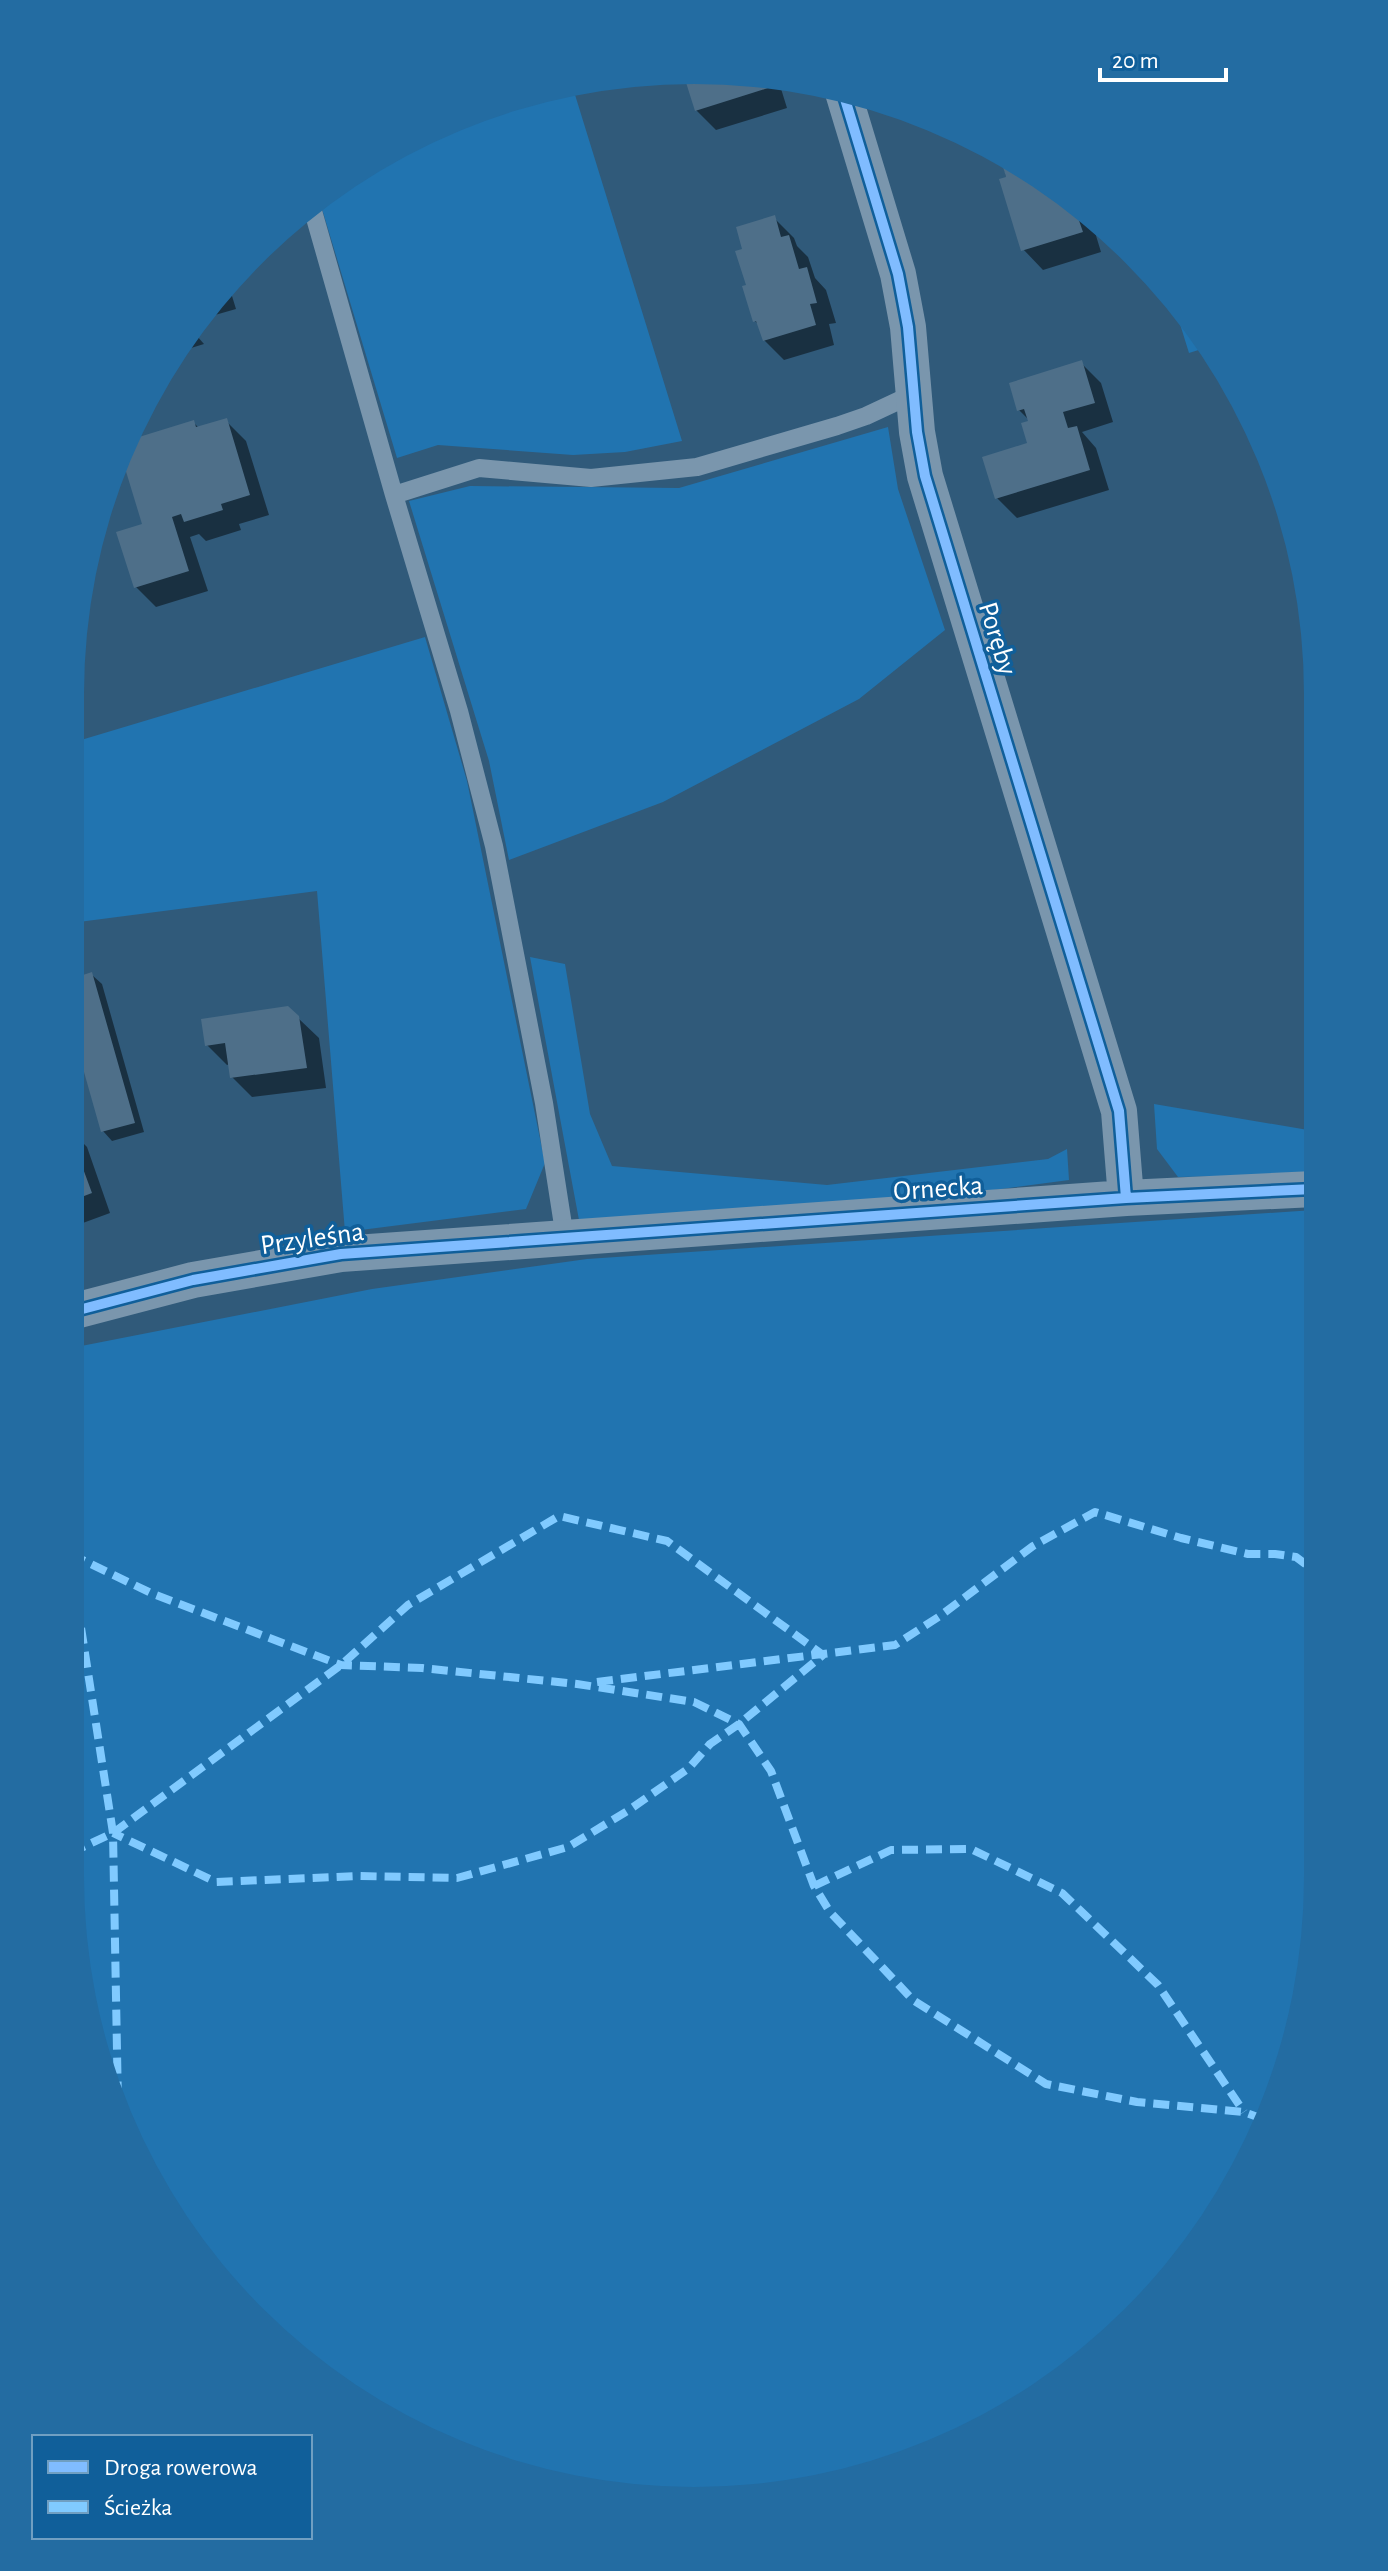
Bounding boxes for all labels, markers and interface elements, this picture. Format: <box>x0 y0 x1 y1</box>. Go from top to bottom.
scale bar <box>1100 32 1226 82</box>
text: 20 m <box>1112 49 1159 73</box>
street label: Poręby <box>973 599 1021 678</box>
street label: Ornecka <box>892 1172 984 1206</box>
street label: Przyleśna <box>259 1218 366 1260</box>
legend <box>32 2435 312 2539</box>
text: Droga rowerowa <box>104 2456 258 2480</box>
text: Ścieżka <box>104 2494 172 2520</box>

